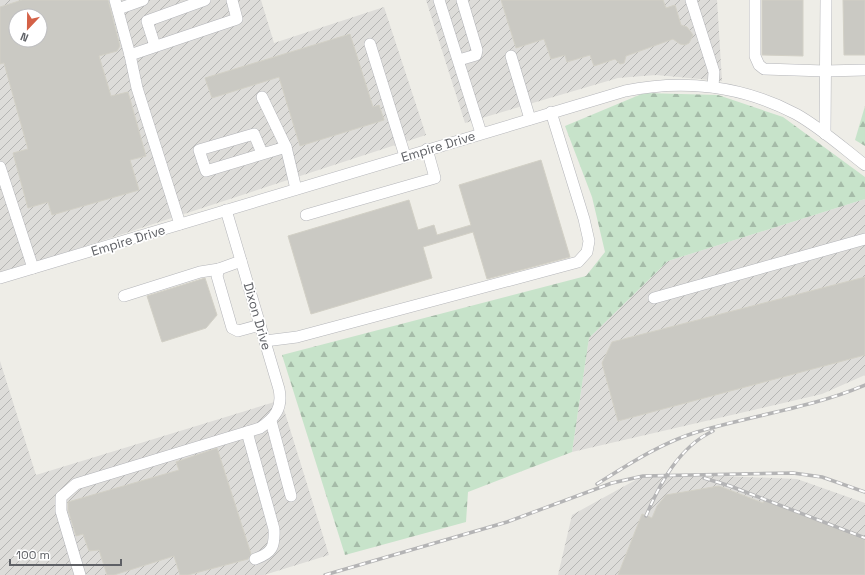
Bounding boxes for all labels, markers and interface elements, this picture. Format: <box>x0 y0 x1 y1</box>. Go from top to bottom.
north arrow <box>8 8 48 48</box>
text: N <box>18 29 30 45</box>
street label: Empire Drive <box>399 127 477 166</box>
street label: Empire Drive <box>89 221 167 260</box>
street label: Dixon Drive <box>240 280 275 352</box>
scale bar <box>10 541 121 567</box>
text: 100 m <box>16 547 50 563</box>

